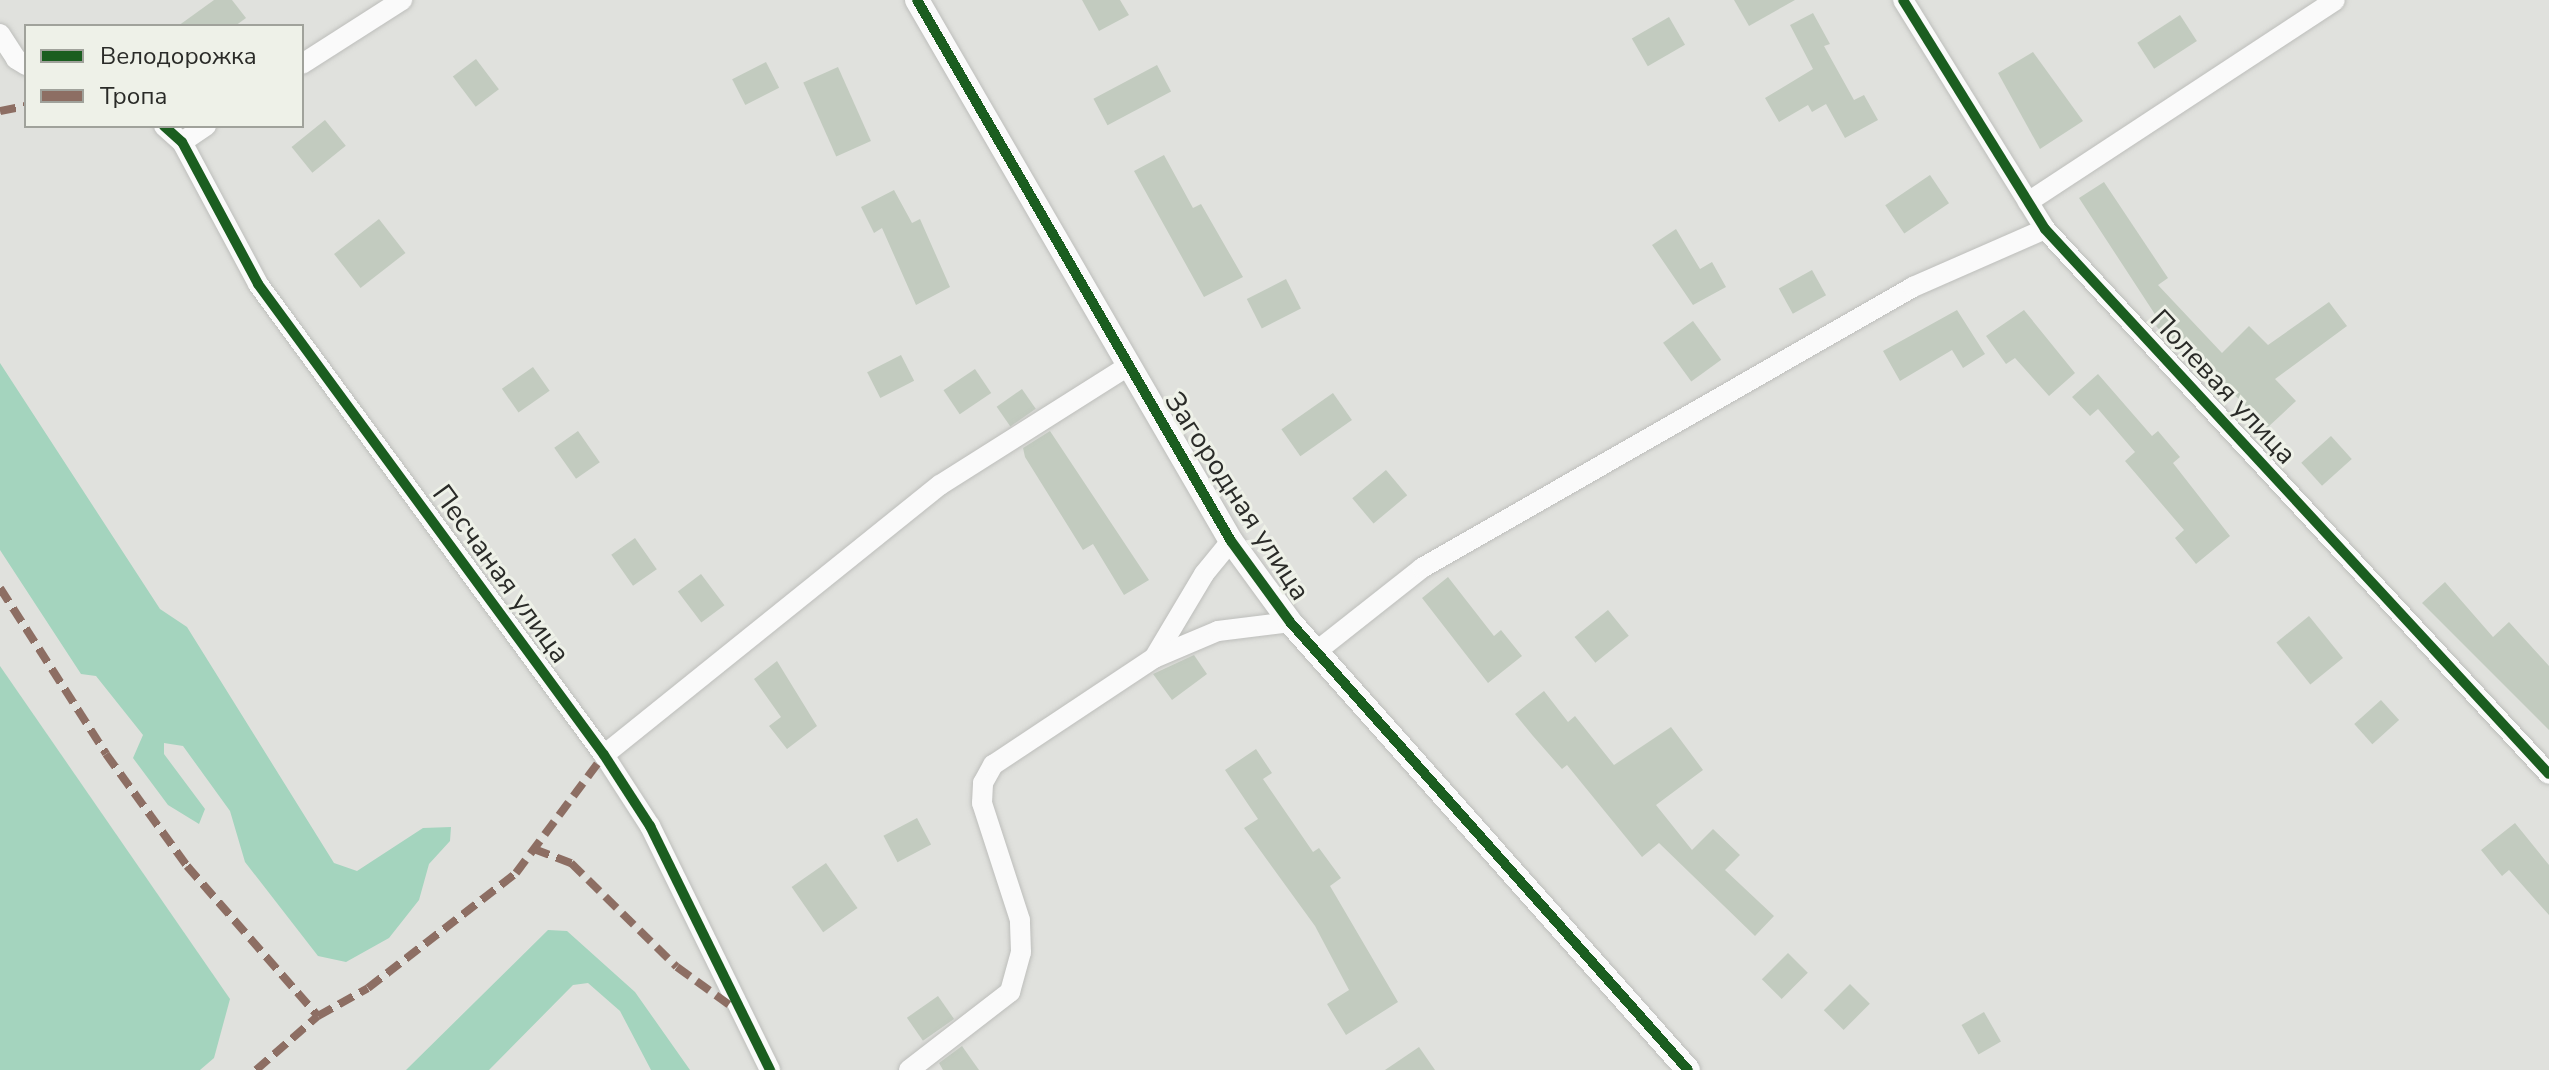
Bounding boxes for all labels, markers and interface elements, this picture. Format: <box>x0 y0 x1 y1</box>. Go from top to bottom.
legend <box>24 24 304 128</box>
text: Велодорожка <box>100 40 257 72</box>
text: Тропа <box>100 80 167 112</box>
street label: Полевая улица <box>2143 303 2303 471</box>
street label: Загородная улица <box>1157 385 1317 607</box>
street label: Песчаная улица <box>425 478 577 670</box>

